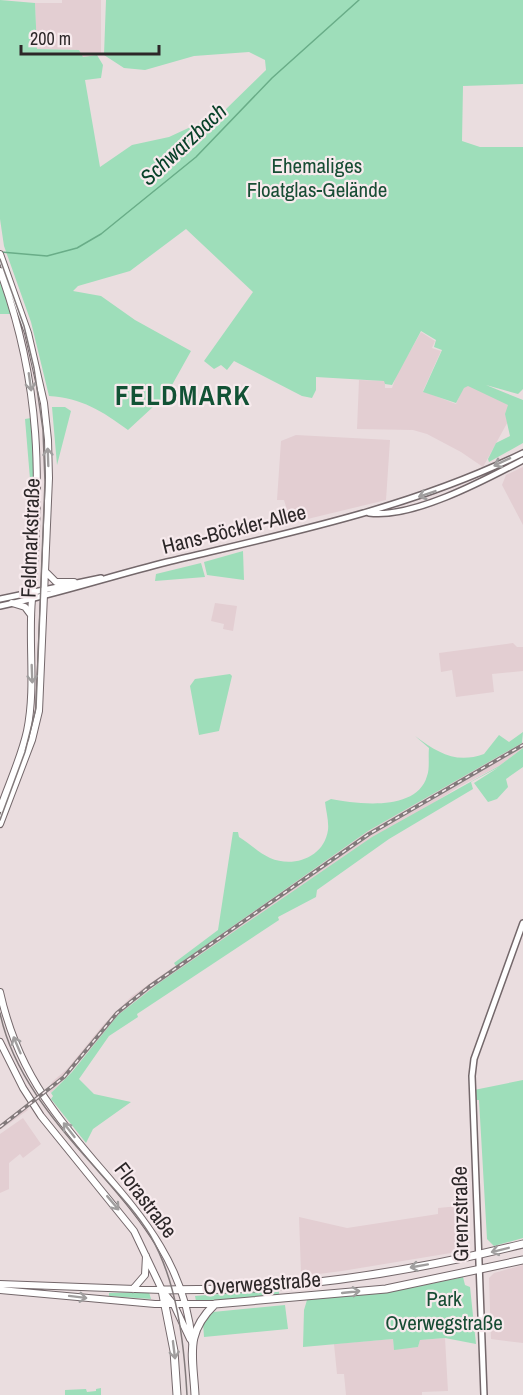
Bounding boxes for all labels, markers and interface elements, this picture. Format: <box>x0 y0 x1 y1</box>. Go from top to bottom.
scale bar <box>21 18 159 56</box>
text: 200 m <box>30 26 71 51</box>
water label: Schwarzbach <box>133 96 233 192</box>
park label: Ehemaliges Floatglas-Gelände <box>247 151 387 204</box>
one-way arrow <box>25 372 36 392</box>
district label: FELDMARK <box>115 377 251 413</box>
one-way arrow <box>43 447 54 467</box>
one-way arrow <box>494 457 512 469</box>
street label: Feldmarkstraße <box>13 478 47 598</box>
one-way arrow <box>418 489 437 500</box>
street label: Hans-Böckler-Allee <box>159 497 309 561</box>
one-way arrow <box>26 663 38 683</box>
one-way arrow <box>11 1037 22 1055</box>
one-way arrow <box>63 1122 76 1138</box>
street label: Florastraße <box>108 1156 184 1244</box>
street label: Grenzstraße <box>445 1166 475 1262</box>
one-way arrow <box>106 1195 120 1210</box>
one-way arrow <box>491 1244 510 1256</box>
one-way arrow <box>410 1261 430 1272</box>
street label: Overwegstraße <box>202 1264 322 1302</box>
park label: Park Overwegstraße <box>385 1284 503 1337</box>
one-way arrow <box>341 1286 360 1297</box>
one-way arrow <box>68 1292 88 1303</box>
one-way arrow <box>168 1339 179 1359</box>

